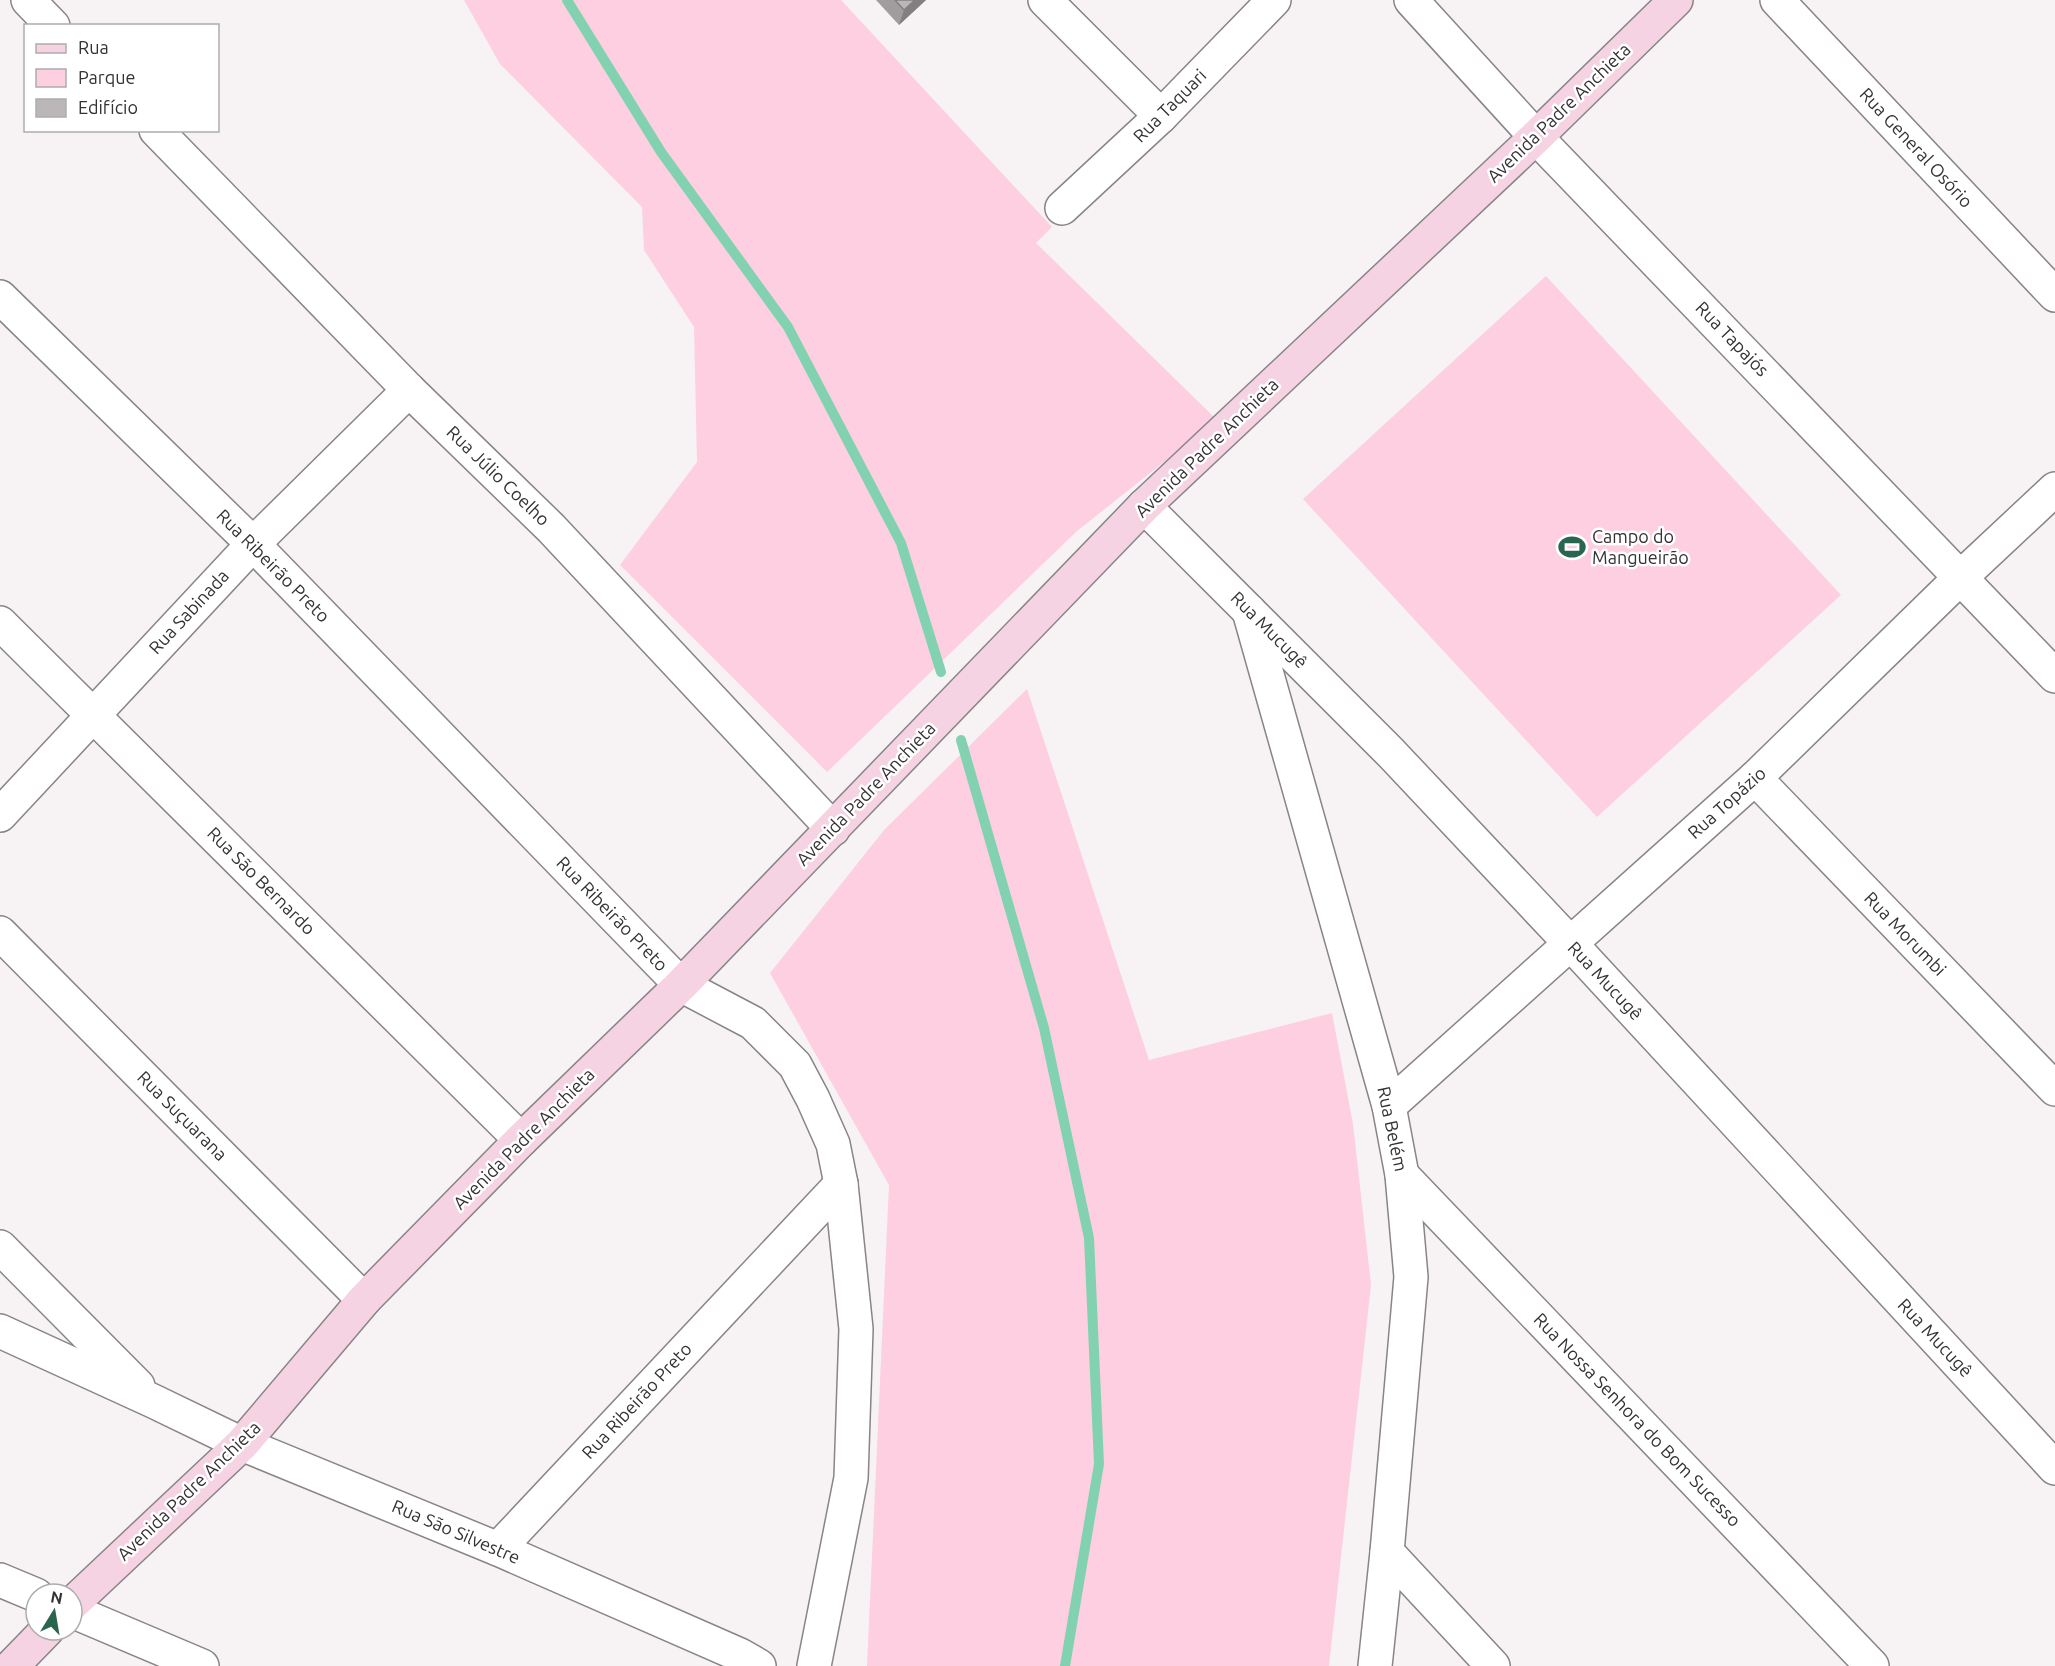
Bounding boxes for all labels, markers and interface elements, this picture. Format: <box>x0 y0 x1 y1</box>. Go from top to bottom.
legend <box>24 24 219 132</box>
text: Rua <box>78 37 109 57</box>
street label: Avenida Padre Anchieta <box>1483 39 1634 186</box>
street label: Rua Taquari <box>1129 65 1210 146</box>
text: Parque <box>78 67 135 87</box>
street label: Rua General Osório <box>1856 83 1977 211</box>
text: Edifício <box>78 97 138 117</box>
street label: Rua Tapajós <box>1692 297 1773 380</box>
street label: Avenida Padre Anchieta <box>1131 374 1282 521</box>
street label: Rua Júlio Coelho <box>443 421 554 529</box>
street label: Rua Ribeirão Preto <box>213 505 334 626</box>
place label: Campo do Mangueirão <box>1592 526 1689 567</box>
sports icon: Campo do Mangueirão <box>1557 532 1587 562</box>
street label: Rua Sabinada <box>144 565 232 658</box>
street label: Rua Mucugê <box>1227 587 1312 672</box>
street label: Avenida Padre Anchieta <box>792 718 939 869</box>
street label: Rua Topázio <box>1683 762 1769 842</box>
street label: Rua São Bernardo <box>204 822 320 938</box>
street label: Rua Ribeirão Preto <box>553 852 672 975</box>
street label: Rua Morumbi <box>1861 887 1951 979</box>
street label: Rua Mucugê <box>1564 937 1647 1024</box>
street label: Avenida Padre Anchieta <box>449 1064 598 1213</box>
street label: Rua Suçuarana <box>134 1066 232 1164</box>
street label: Rua Belém <box>1374 1084 1412 1173</box>
street label: Rua Mucugê <box>1894 1294 1977 1381</box>
street label: Rua Nossa Senhora do Bom Sucesso <box>1530 1308 1745 1530</box>
street label: Rua Ribeirão Preto <box>577 1338 695 1462</box>
street label: Avenida Padre Anchieta <box>113 1417 264 1564</box>
street label: Rua São Silvestre <box>389 1495 523 1567</box>
north arrow <box>24 1582 84 1642</box>
text: N <box>49 1587 64 1607</box>

